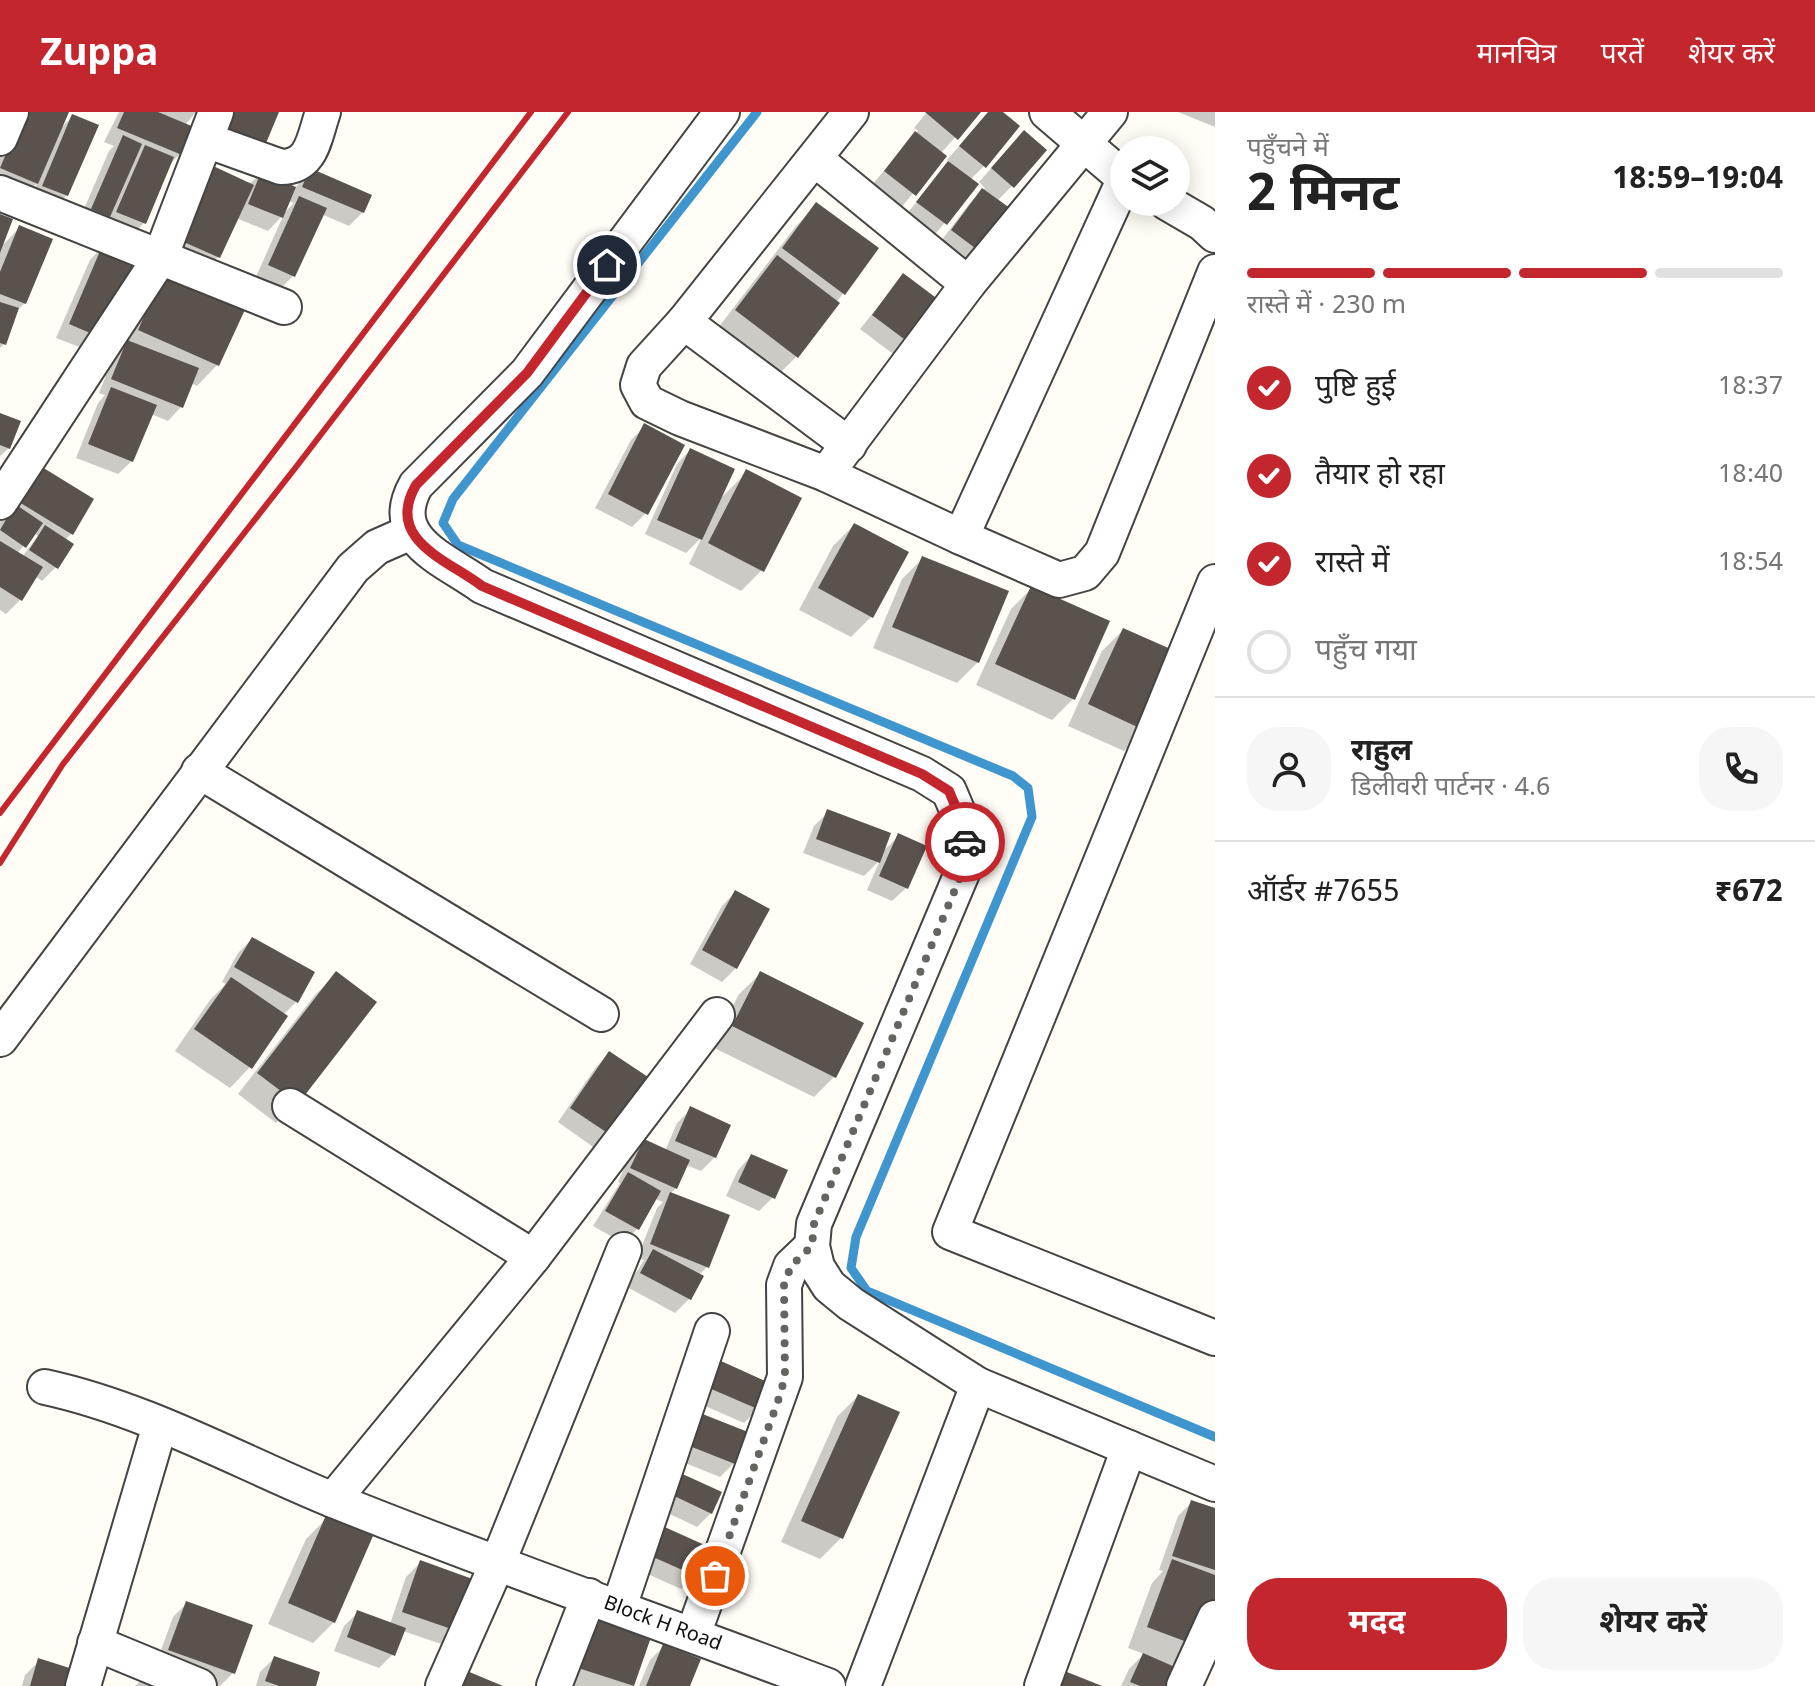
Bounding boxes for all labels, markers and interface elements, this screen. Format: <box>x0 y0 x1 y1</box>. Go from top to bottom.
text: Zuppa <box>40 31 158 81</box>
text: मानचित्र <box>1477 38 1557 74</box>
text: परतें <box>1601 38 1644 74</box>
text: शेयर करें <box>1688 38 1775 74</box>
text: पहुँचने में <box>1247 133 1329 167</box>
map controls <box>1110 136 1190 216</box>
button: layers <box>1110 136 1190 216</box>
text: 18:59–19:04 <box>1612 161 1783 200</box>
text: 2 मिनट <box>1247 163 1399 231</box>
pin <box>573 231 641 299</box>
icon: home <box>585 243 629 287</box>
text: रास्ते में · 230 m <box>1247 290 1406 324</box>
icon: check <box>1247 366 1291 410</box>
text: पुष्टि हुई <box>1315 369 1396 408</box>
text: 18:37 <box>1718 371 1783 405</box>
icon: check <box>1247 454 1291 498</box>
text: तैयार हो रहा <box>1315 457 1445 496</box>
text: 18:40 <box>1718 459 1783 493</box>
icon: check <box>1247 542 1291 586</box>
text: रास्ते में <box>1315 545 1390 584</box>
text: 18:54 <box>1718 547 1783 581</box>
text: पहुँच गया <box>1315 633 1417 672</box>
button: person <box>1247 727 1331 811</box>
button: phone <box>1699 727 1783 811</box>
text: राहुल <box>1351 733 1412 772</box>
text: डिलीवरी पार्टनर · 4.6 <box>1351 772 1550 806</box>
courier <box>925 802 1005 882</box>
icon: car <box>943 820 987 864</box>
text: ऑर्डर #7655 <box>1247 874 1400 913</box>
text: ₹672 <box>1715 874 1783 913</box>
pin <box>681 1542 749 1610</box>
icon: bag <box>693 1554 737 1598</box>
button: मदद <box>1247 1578 1507 1670</box>
button: शेयर करें <box>1523 1578 1783 1670</box>
street label: Block H Road <box>600 1591 725 1658</box>

